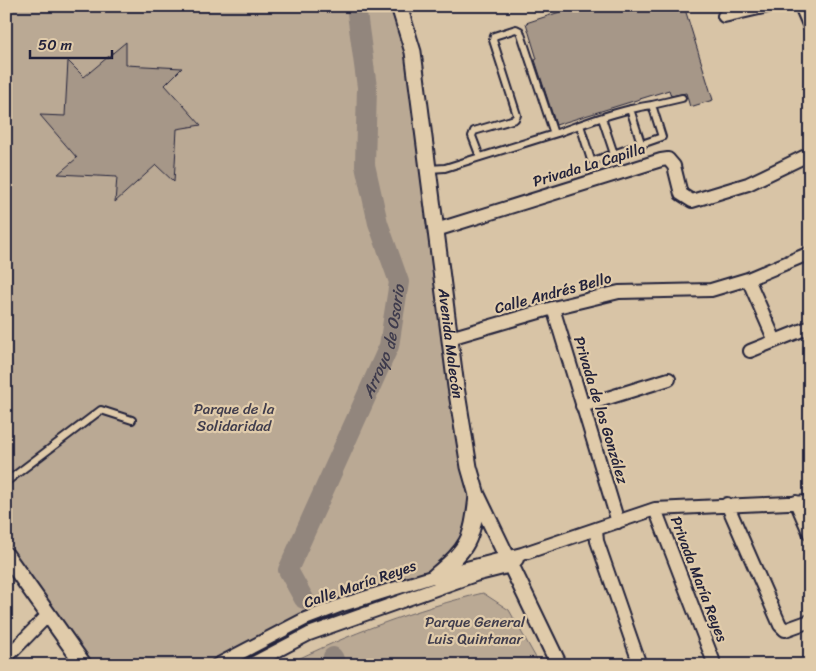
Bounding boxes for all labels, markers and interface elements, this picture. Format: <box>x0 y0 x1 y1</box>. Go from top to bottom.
scale bar <box>30 28 112 60</box>
text: 50 m <box>38 32 73 58</box>
street label: Privada La Capilla <box>529 135 649 194</box>
street label: Calle Andrés Bello <box>492 265 615 321</box>
water label: Arroyo de Osorio <box>353 282 413 404</box>
street label: Avenida Malecón <box>430 286 471 401</box>
street label: Privada de los González <box>566 333 636 488</box>
park label: Parque de la Solidaridad <box>194 396 275 439</box>
street label: Privada María Reyes <box>663 512 735 646</box>
street label: Calle María Reyes <box>300 553 420 615</box>
park label: Parque General Luis Quintanar <box>425 609 526 652</box>

